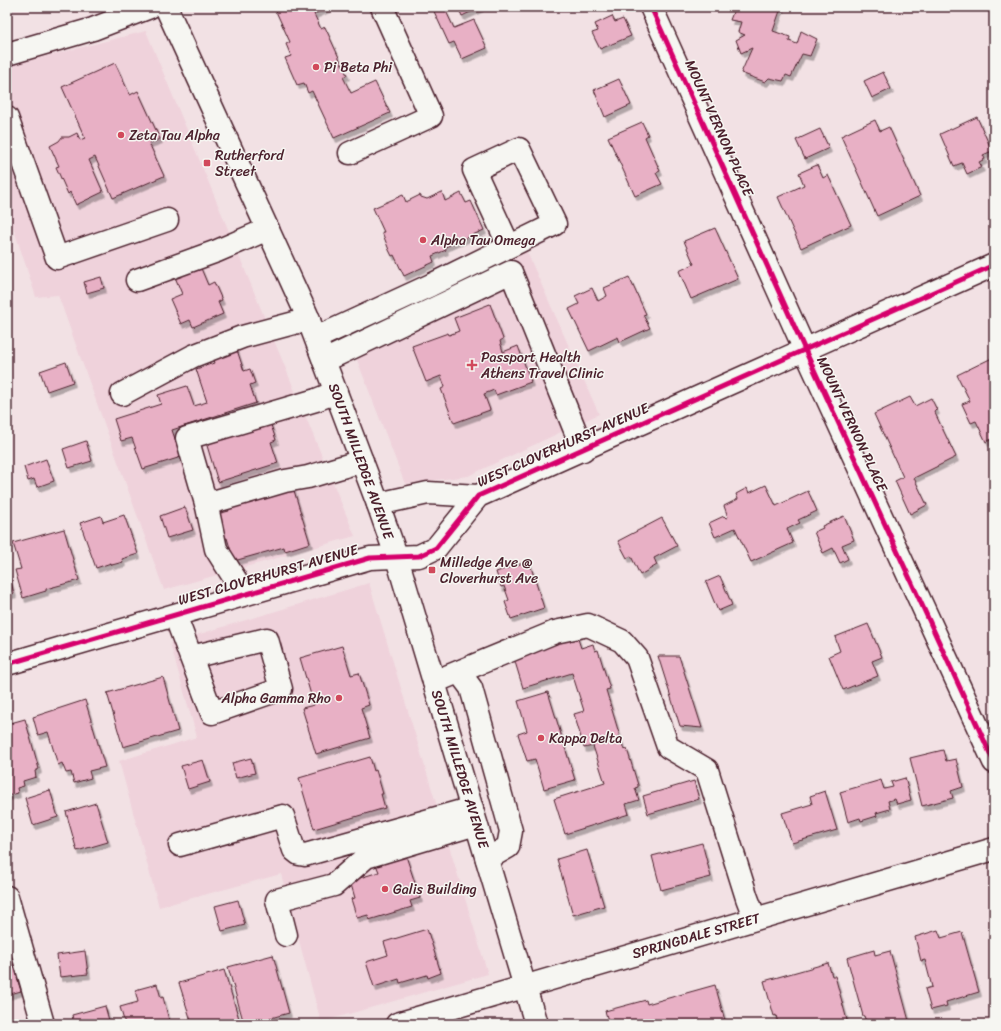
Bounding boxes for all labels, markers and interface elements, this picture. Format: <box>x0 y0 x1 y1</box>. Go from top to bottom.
place label: Pi Beta Phi <box>324 55 393 80</box>
street label: MOUNT VERNON PLACE <box>678 56 761 201</box>
marker: Pi Beta Phi <box>311 62 321 72</box>
place label: Zeta Tau Alpha <box>129 123 221 148</box>
marker: Zeta Tau Alpha <box>116 130 126 140</box>
place label: Rutherford Street <box>215 143 285 184</box>
marker: Rutherford Street <box>202 158 212 168</box>
place label: Alpha Tau Omega <box>430 228 536 253</box>
marker: Alpha Tau Omega <box>418 235 428 245</box>
place label: Passport Health Athens Travel Clinic <box>480 345 604 386</box>
street label: MOUNT VERNON PLACE <box>810 352 895 497</box>
marker: Passport Health Athens Travel Clinic <box>466 359 478 371</box>
street label: SOUTH MILLEDGE AVENUE <box>321 379 401 544</box>
street label: WEST CLOVERHURST AVENUE <box>473 395 654 494</box>
street label: WEST CLOVERHURST AVENUE <box>175 537 362 613</box>
place label: Milledge Ave @ Cloverhurst Ave <box>440 550 538 591</box>
marker: Milledge Ave @ Cloverhurst Ave <box>427 565 437 575</box>
place label: Alpha Gamma Rho <box>221 686 331 711</box>
street label: SOUTH MILLEDGE AVENUE <box>424 687 496 853</box>
marker: Alpha Gamma Rho <box>334 693 344 703</box>
place label: Kappa Delta <box>549 726 622 751</box>
marker: Kappa Delta <box>536 733 546 743</box>
place label: Galis Building <box>393 877 477 902</box>
marker: Galis Building <box>380 884 390 894</box>
street label: SPRINGDALE STREET <box>629 905 764 966</box>

